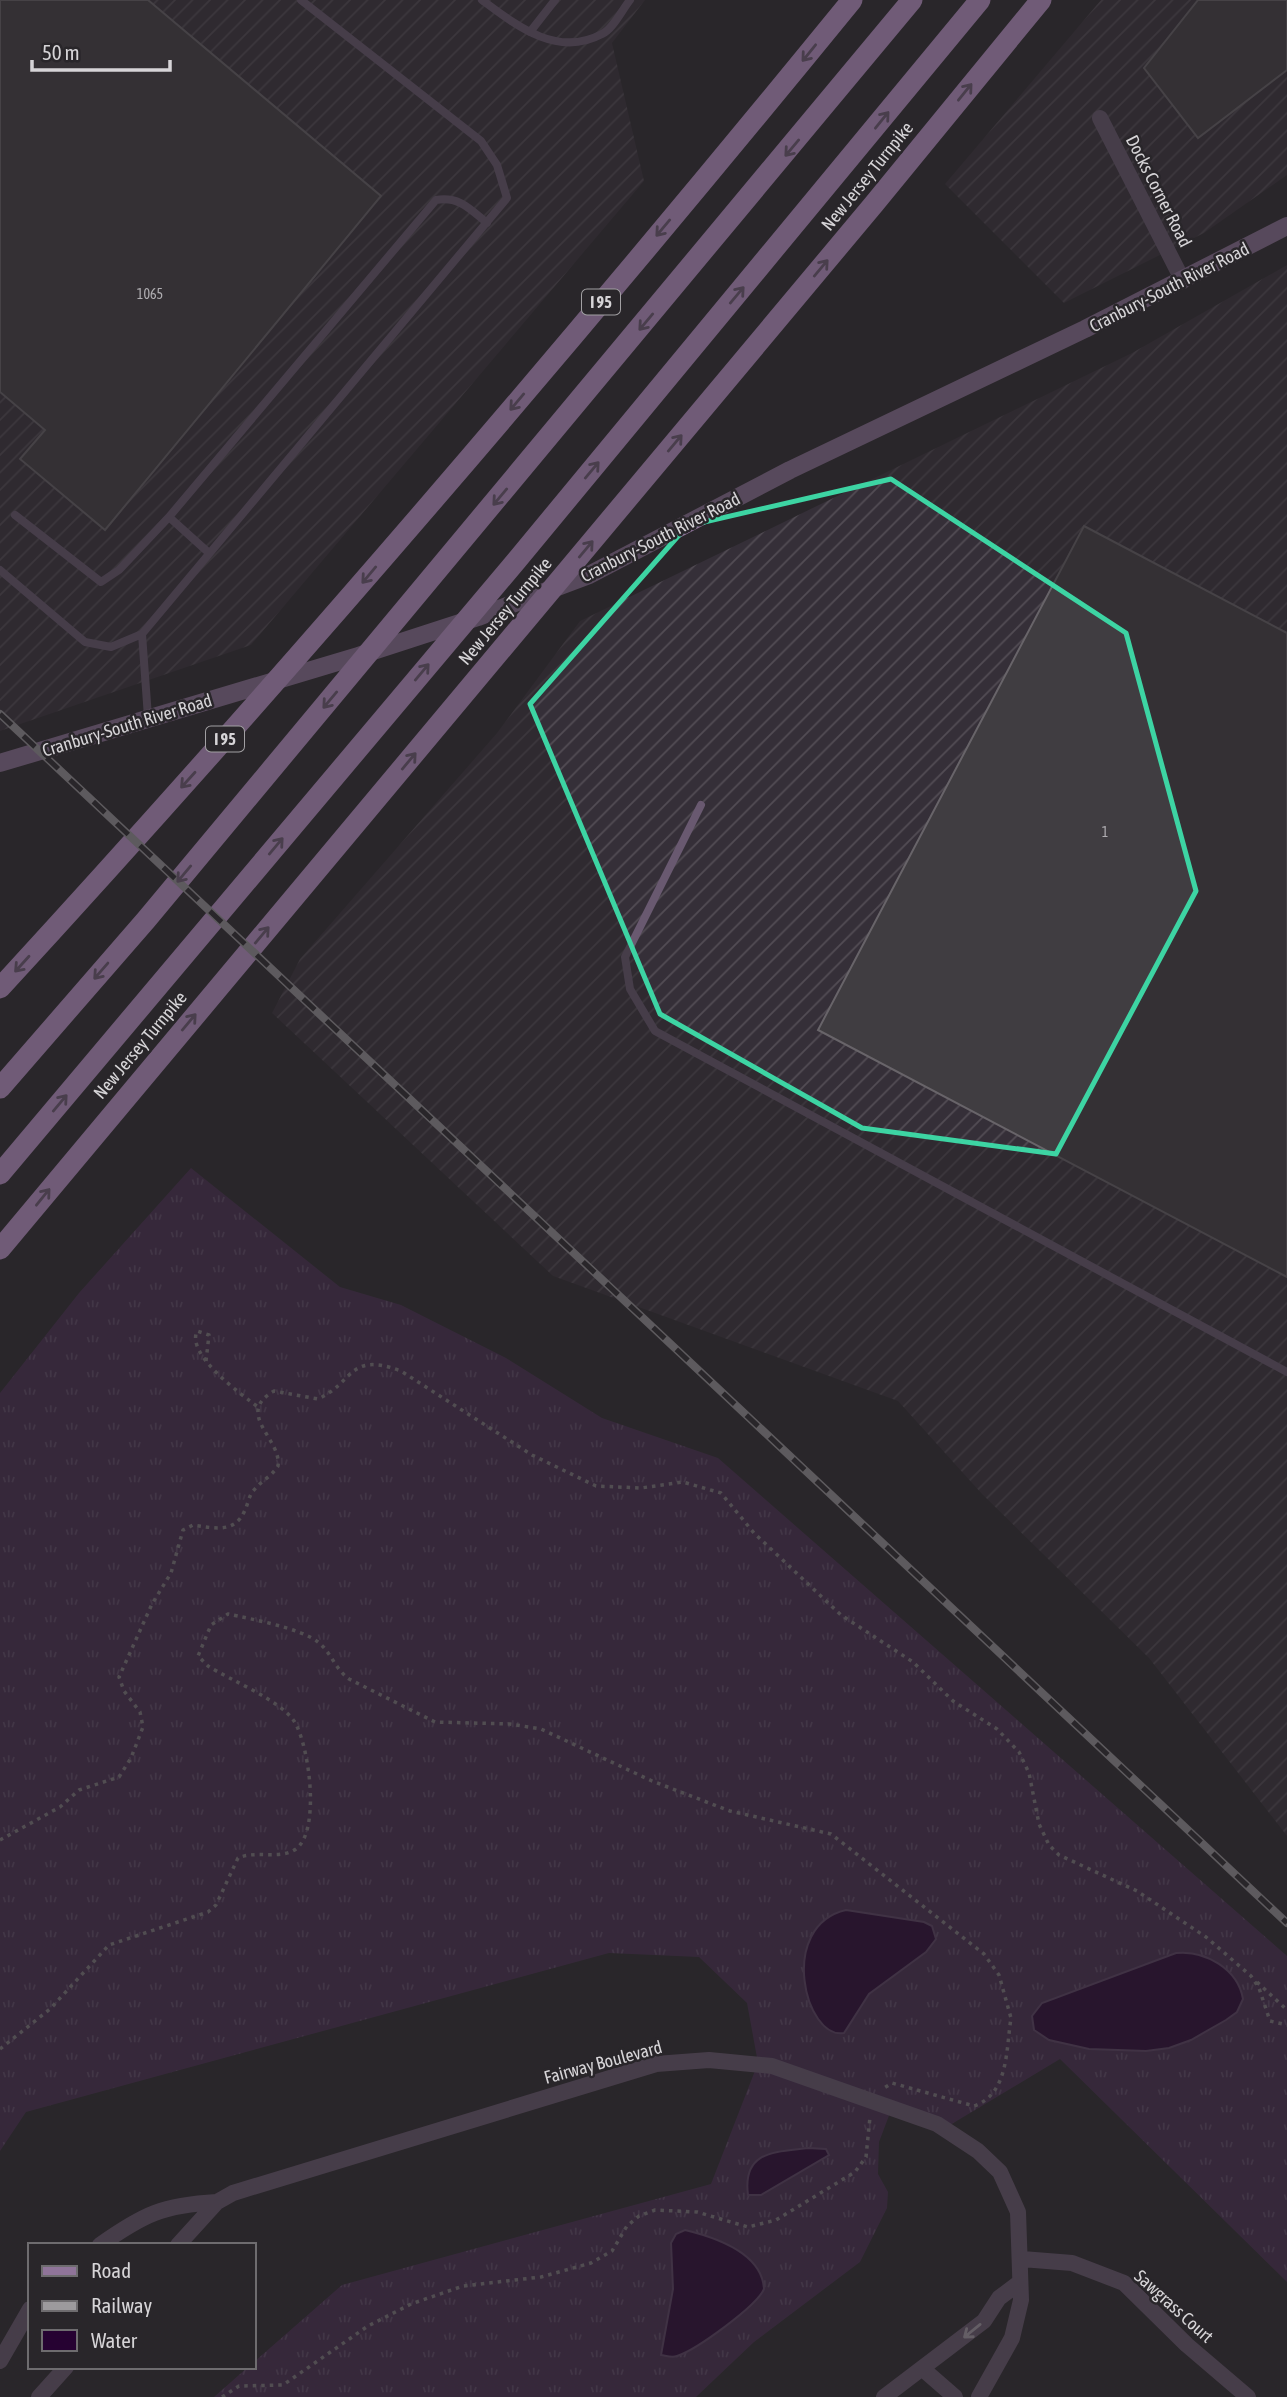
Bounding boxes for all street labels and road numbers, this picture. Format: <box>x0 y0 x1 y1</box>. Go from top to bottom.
street label: New Jersey Turnpike <box>817 118 917 234</box>
street label: Docks Corner Road <box>1122 131 1196 251</box>
street label: Cranbury-South River Road <box>1086 238 1252 336</box>
road number: I 95 <box>582 290 620 314</box>
street label: Cranbury-South River Road <box>577 488 743 586</box>
street label: New Jersey Turnpike <box>454 553 556 669</box>
street label: Cranbury-South River Road <box>40 689 214 761</box>
road number: I 95 <box>206 726 244 752</box>
street label: New Jersey Turnpike <box>89 987 191 1103</box>
street label: Fairway Boulevard <box>542 2036 664 2088</box>
street label: Sawgrass Court <box>1130 2265 1218 2347</box>

